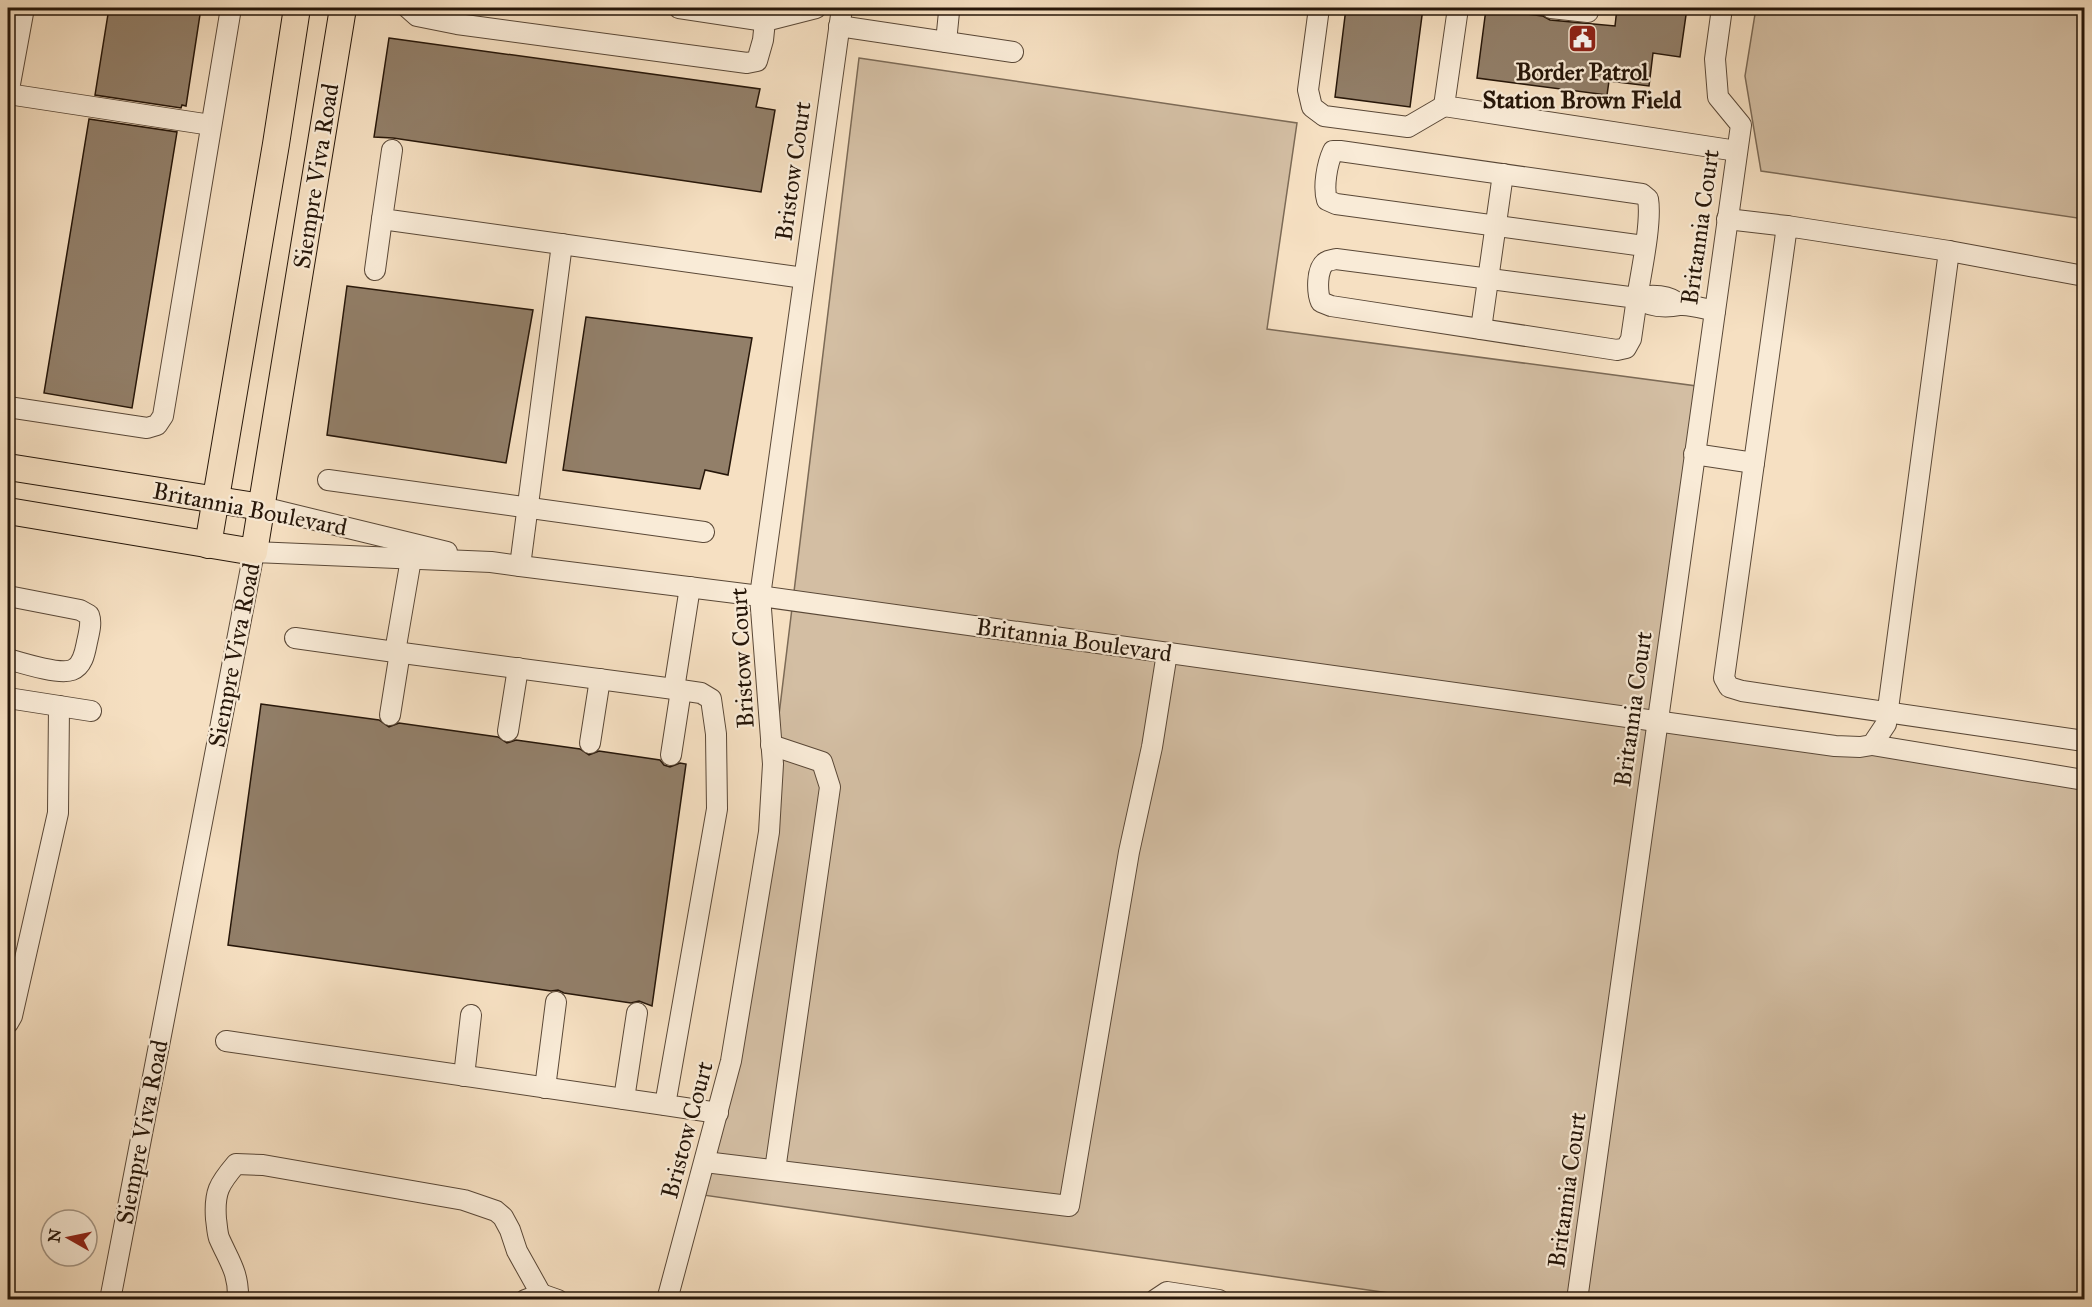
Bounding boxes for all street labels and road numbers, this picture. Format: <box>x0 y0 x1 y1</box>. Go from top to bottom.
street label: Siempre Viva Road <box>287 81 345 271</box>
street label: Bristow Court <box>768 99 818 243</box>
street label: Britannia Court <box>1674 147 1726 307</box>
street label: Britannia Boulevard <box>150 475 350 543</box>
street label: Siempre Viva Road <box>201 560 267 750</box>
street label: Bristow Court <box>723 587 761 729</box>
street label: Britannia Boulevard <box>974 611 1174 669</box>
street label: Britannia Court <box>1607 629 1659 789</box>
street label: Siempre Viva Road <box>109 1037 175 1227</box>
street label: Bristow Court <box>654 1058 720 1202</box>
street label: Britannia Court <box>1541 1110 1593 1270</box>

